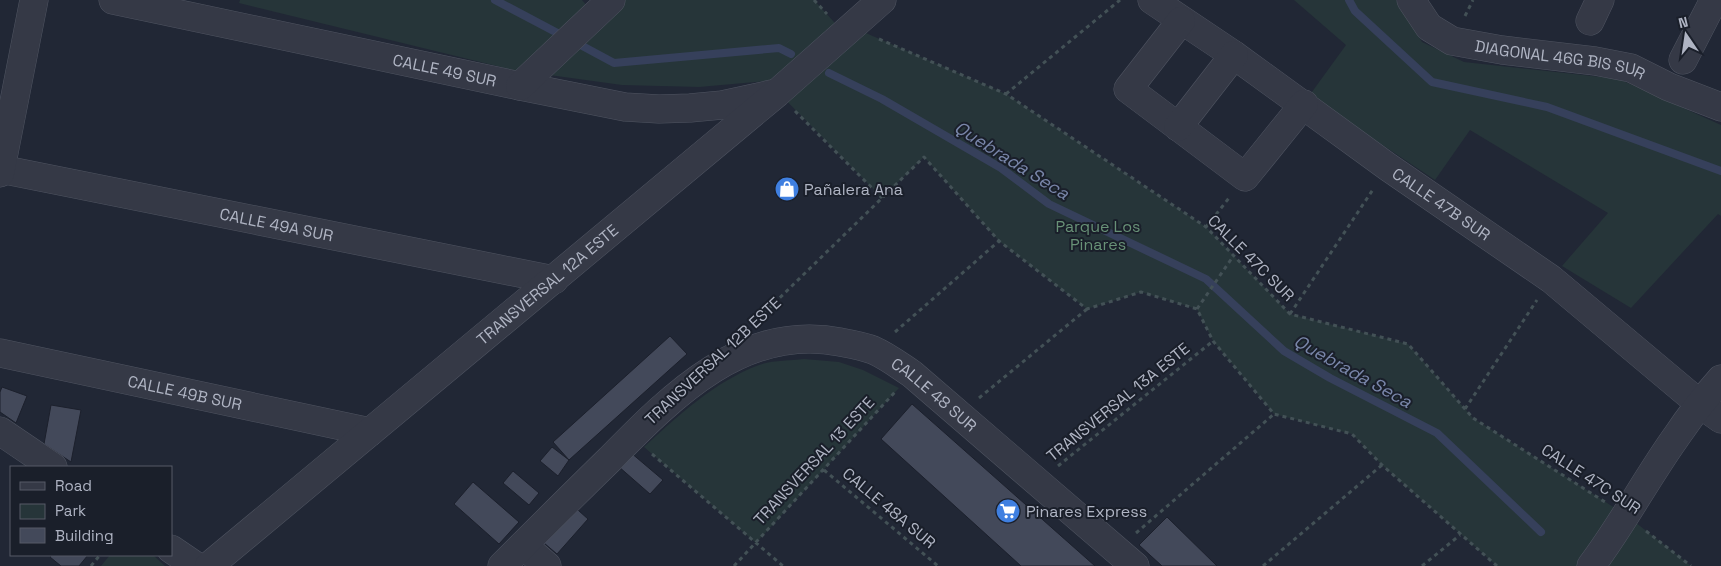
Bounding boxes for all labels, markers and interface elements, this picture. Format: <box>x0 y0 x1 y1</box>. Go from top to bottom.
north arrow <box>1661 10 1711 60</box>
text: N <box>1676 13 1690 32</box>
street label: DIAGONAL 46G BIS SUR <box>1473 35 1649 84</box>
street label: CALLE 49 SUR <box>391 49 498 91</box>
water label: Quebrada Seca <box>950 115 1074 205</box>
street label: CALLE 47B SUR <box>1388 163 1495 245</box>
shop icon: Pañalera Ana <box>774 176 800 202</box>
place label: Pañalera Ana <box>804 179 903 200</box>
street label: CALLE 49A SUR <box>218 203 335 246</box>
street label: CALLE 47C SUR <box>1203 210 1299 306</box>
park label: Parque Los Pinares <box>1055 216 1141 255</box>
street label: TRANSVERSAL 12A ESTE <box>472 219 622 350</box>
street label: TRANSVERSAL 12B ESTE <box>640 292 786 430</box>
water label: Quebrada Seca <box>1290 329 1417 413</box>
street label: TRANSVERSAL 13A ESTE <box>1042 338 1194 466</box>
street label: CALLE 48 SUR <box>887 352 982 436</box>
street label: CALLE 49B SUR <box>126 370 244 415</box>
street label: TRANSVERSAL 13 ESTE <box>749 392 879 530</box>
street label: CALLE 47C SUR <box>1537 439 1645 519</box>
street label: CALLE 48A SUR <box>838 463 940 553</box>
legend <box>10 466 172 556</box>
text: Road <box>55 476 92 495</box>
supermarket icon: Pinares Express <box>995 498 1021 524</box>
text: Park <box>55 501 86 520</box>
place label: Pinares Express <box>1026 501 1147 522</box>
text: Building <box>55 526 114 545</box>

